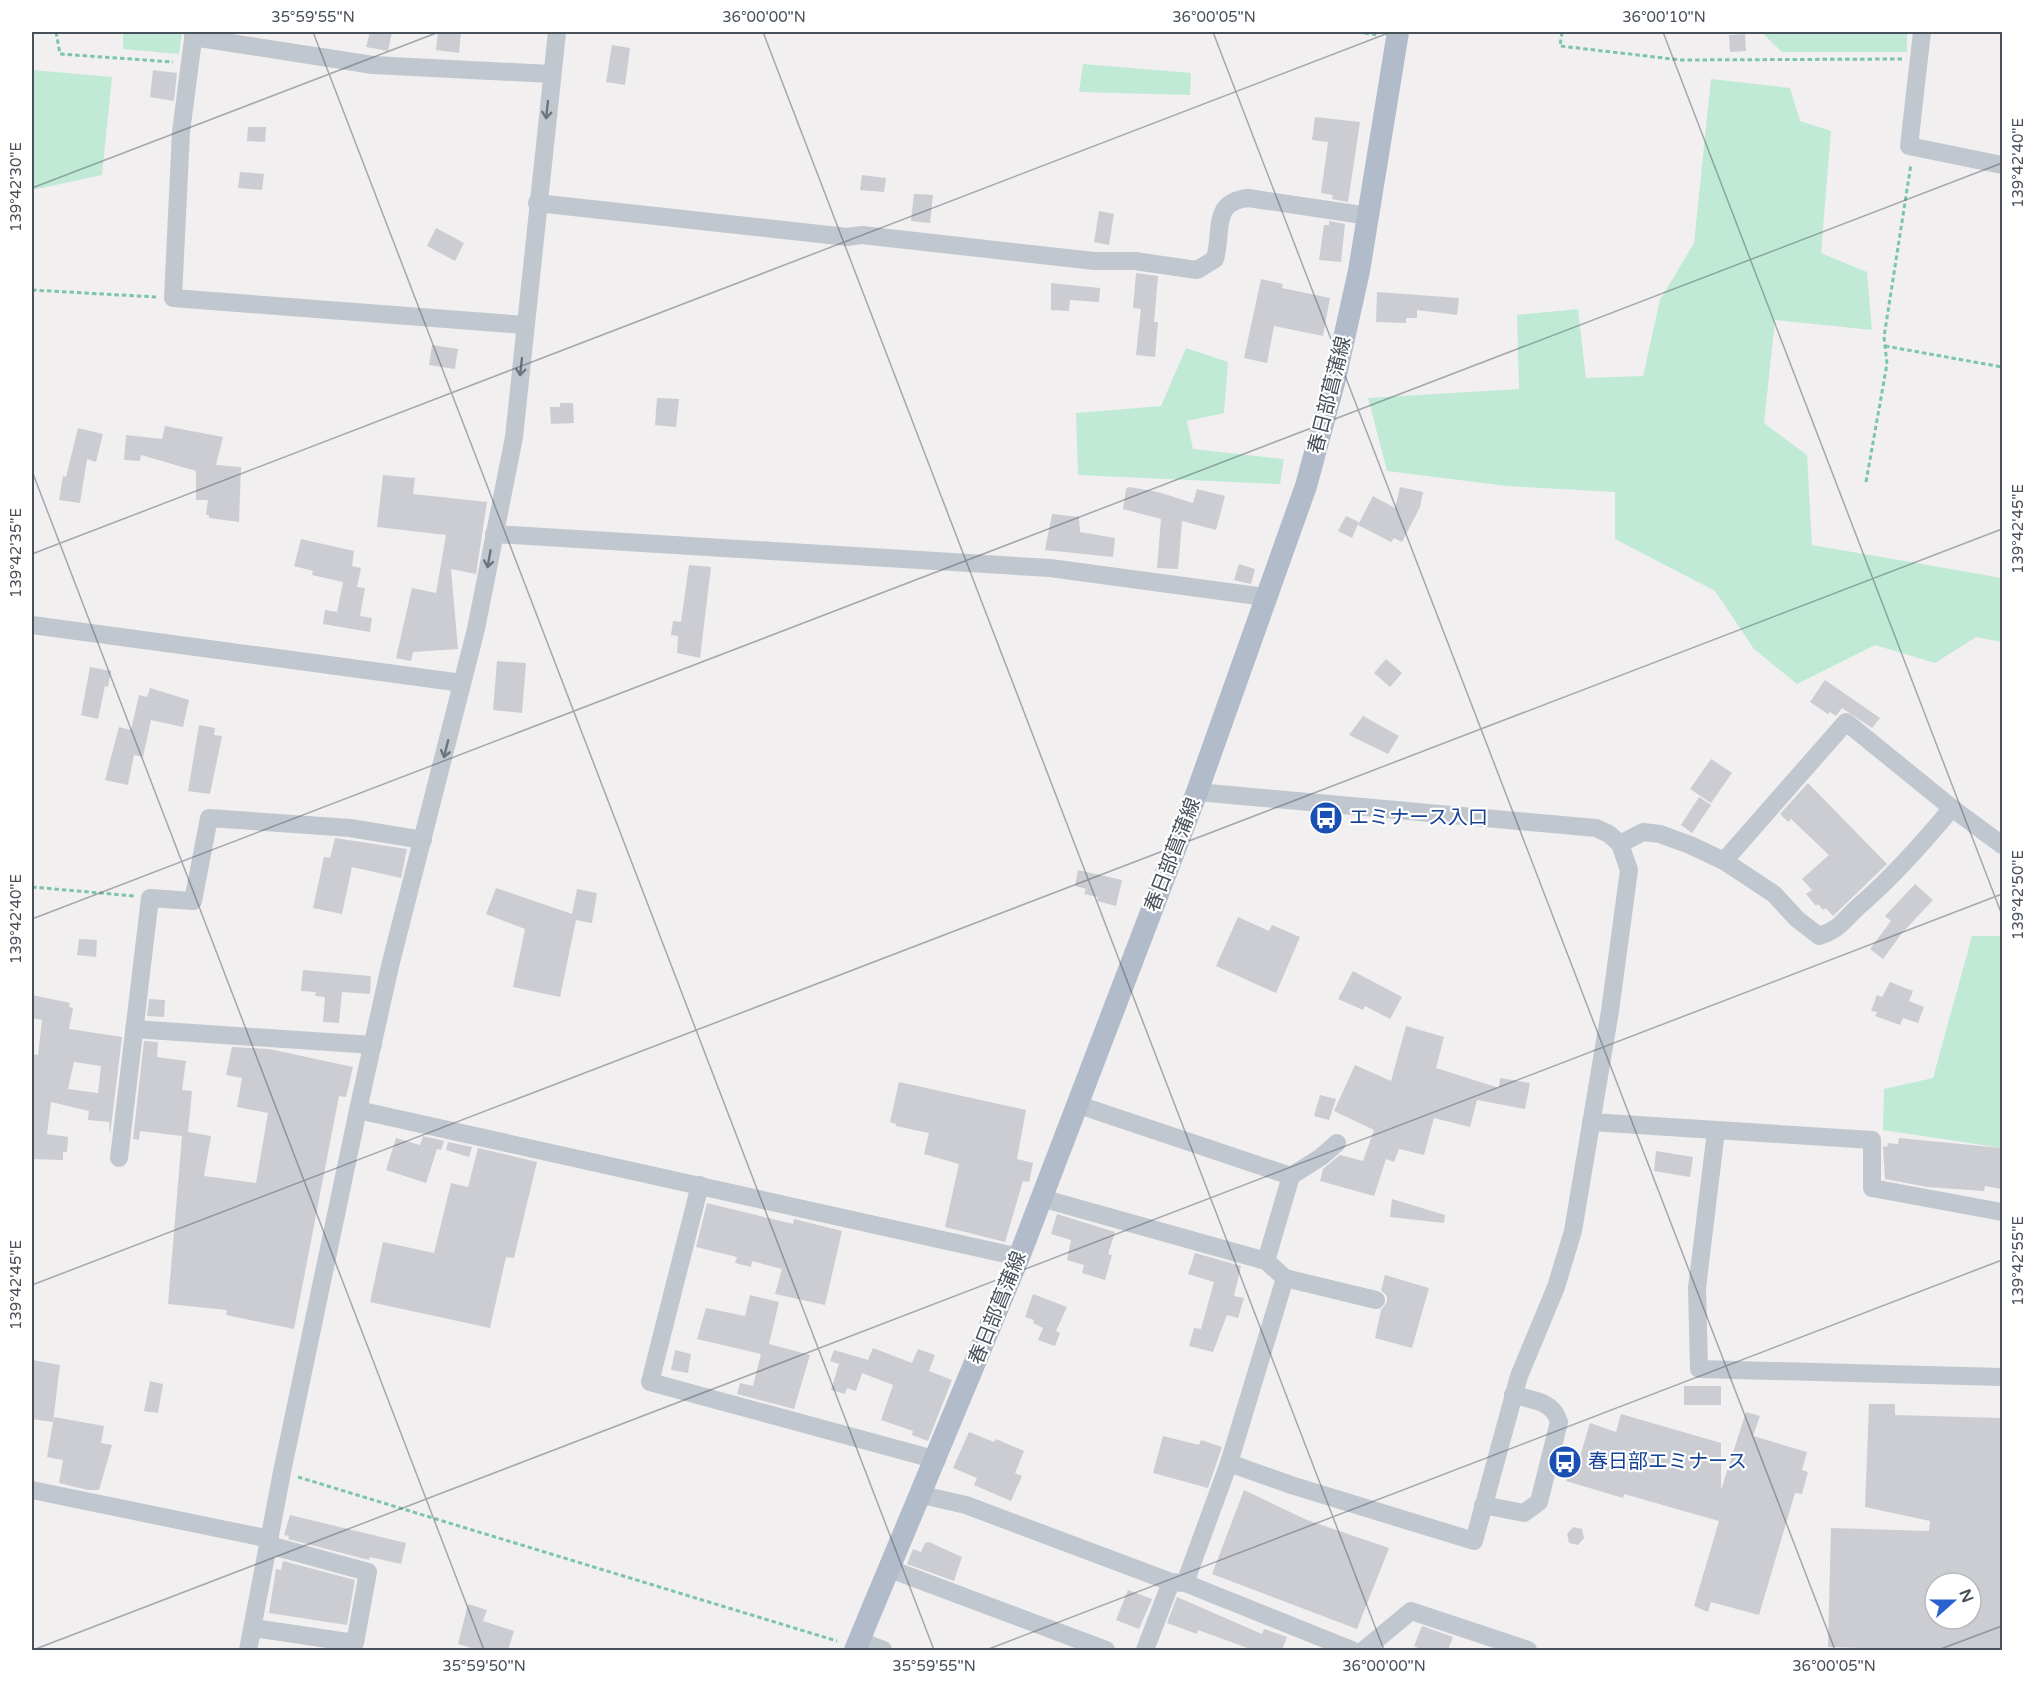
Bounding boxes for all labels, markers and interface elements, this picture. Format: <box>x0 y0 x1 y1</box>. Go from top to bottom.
text: 35°59'55"N <box>271 8 355 26</box>
text: 36°00'00"N <box>722 8 806 26</box>
text: 36°00'05"N <box>1172 8 1256 26</box>
text: 36°00'10"N <box>1622 8 1706 26</box>
one-way arrow <box>541 100 552 120</box>
text: 139°42'40"E <box>2009 118 2027 208</box>
text: 139°42'30"E <box>7 142 25 232</box>
street label: 春日部菖蒲線 <box>1304 334 1356 456</box>
one-way arrow <box>515 357 526 377</box>
text: 139°42'45"E <box>2009 484 2027 574</box>
text: 139°42'35"E <box>7 508 25 598</box>
one-way arrow <box>483 549 494 569</box>
one-way arrow <box>440 740 452 759</box>
street label: 春日部菖蒲線 <box>1140 795 1206 915</box>
bus stop icon: エミナース入口 <box>1308 800 1344 836</box>
place label: エミナース入口 <box>1349 806 1488 830</box>
text: 139°42'50"E <box>2009 850 2027 940</box>
text: 139°42'40"E <box>7 874 25 964</box>
text: 139°42'55"E <box>2009 1216 2027 1306</box>
text: 139°42'45"E <box>7 1240 25 1330</box>
street label: 春日部菖蒲線 <box>964 1248 1032 1368</box>
bus stop icon: 春日部エミナース <box>1547 1444 1583 1480</box>
place label: 春日部エミナース <box>1588 1450 1747 1474</box>
north arrow <box>1923 1571 1983 1631</box>
text: N <box>1954 1586 1978 1606</box>
text: 35°59'50"N <box>442 1657 526 1675</box>
text: 35°59'55"N <box>892 1657 976 1675</box>
text: 36°00'00"N <box>1342 1657 1426 1675</box>
text: 36°00'05"N <box>1792 1657 1876 1675</box>

